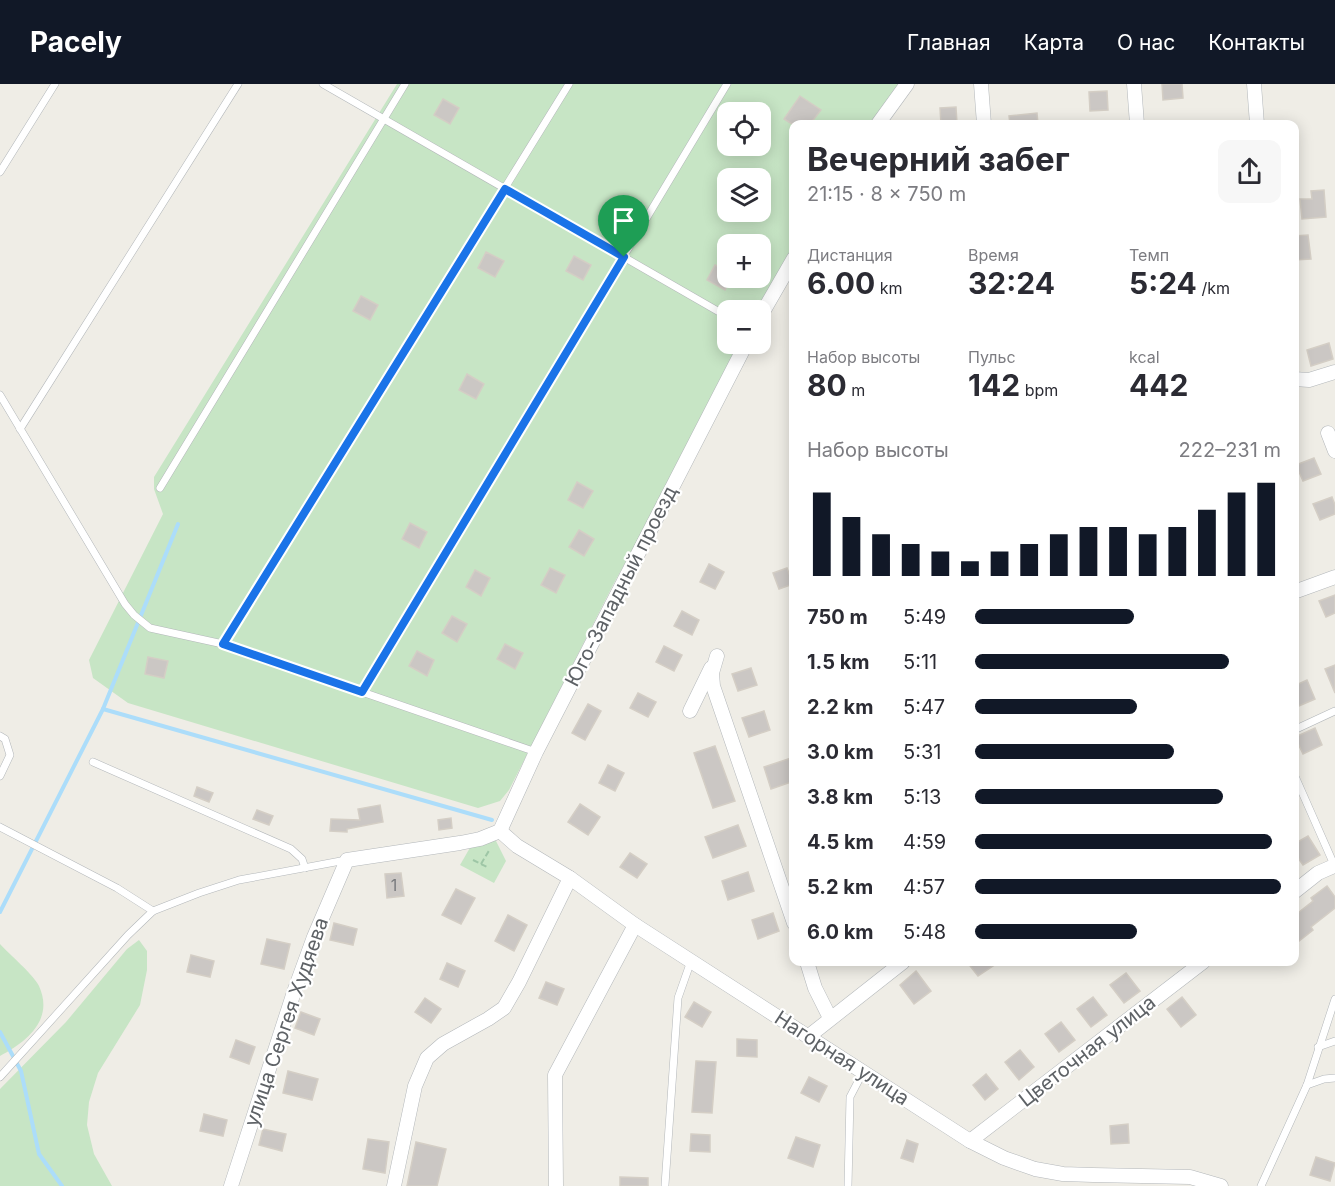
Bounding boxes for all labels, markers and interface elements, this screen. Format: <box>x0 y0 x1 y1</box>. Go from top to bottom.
text: Pacely <box>30 25 122 59</box>
text: Главная <box>907 30 991 55</box>
text: Карта <box>1024 30 1084 55</box>
text: О нас <box>1117 30 1175 55</box>
text: Контакты <box>1208 30 1305 55</box>
map controls <box>717 102 771 354</box>
button: locate <box>717 102 771 156</box>
text: Вечерний забег <box>807 139 1070 179</box>
button: share <box>1218 140 1281 203</box>
button: layers <box>717 168 771 222</box>
text: 21:15 · 8 × 750 m <box>807 182 966 206</box>
pin <box>598 195 649 257</box>
icon: arrive <box>607 204 640 237</box>
button: + <box>717 234 771 288</box>
text: Дистанция <box>807 245 893 265</box>
text: Время <box>968 245 1019 265</box>
text: Темп <box>1129 245 1169 265</box>
text: 6.00 <box>807 265 875 301</box>
text: 32:24 <box>968 265 1055 301</box>
text: 5:24 <box>1129 265 1197 301</box>
text: km <box>875 278 903 298</box>
text: /km <box>1197 278 1230 298</box>
button: − <box>717 300 771 354</box>
text: Набор высоты <box>807 347 920 367</box>
text: Пульс <box>968 347 1016 367</box>
text: kcal <box>1129 347 1160 367</box>
text: 80 <box>807 367 847 403</box>
text: 142 <box>968 367 1020 403</box>
text: 442 <box>1129 367 1188 403</box>
text: m <box>847 380 865 400</box>
text: bpm <box>1020 380 1058 400</box>
text: Набор высоты <box>807 438 949 462</box>
text: 222–231 m <box>1179 438 1281 462</box>
street label: Юго-Западный проезд <box>560 482 682 690</box>
text: 750 m <box>807 605 868 629</box>
text: 5:49 <box>903 605 946 629</box>
text: 1.5 km <box>807 650 870 674</box>
text: 5:11 <box>903 650 937 674</box>
text: 2.2 km <box>807 695 873 719</box>
text: 5:47 <box>903 695 945 719</box>
text: 3.0 km <box>807 740 874 764</box>
text: 5:31 <box>903 740 941 764</box>
text: 3.8 km <box>807 785 873 809</box>
text: 5:13 <box>903 785 941 809</box>
text: 4.5 km <box>807 830 874 854</box>
text: 4:59 <box>903 830 946 854</box>
house number: 1 <box>391 875 397 895</box>
text: 5.2 km <box>807 875 873 899</box>
text: 4:57 <box>903 875 945 899</box>
street label: улица Сергея Худяева <box>239 914 333 1130</box>
text: 6.0 km <box>807 920 874 944</box>
text: 5:48 <box>903 920 946 944</box>
street label: Цветочная улица <box>1014 990 1160 1112</box>
street label: Нагорная улица <box>770 1006 914 1110</box>

